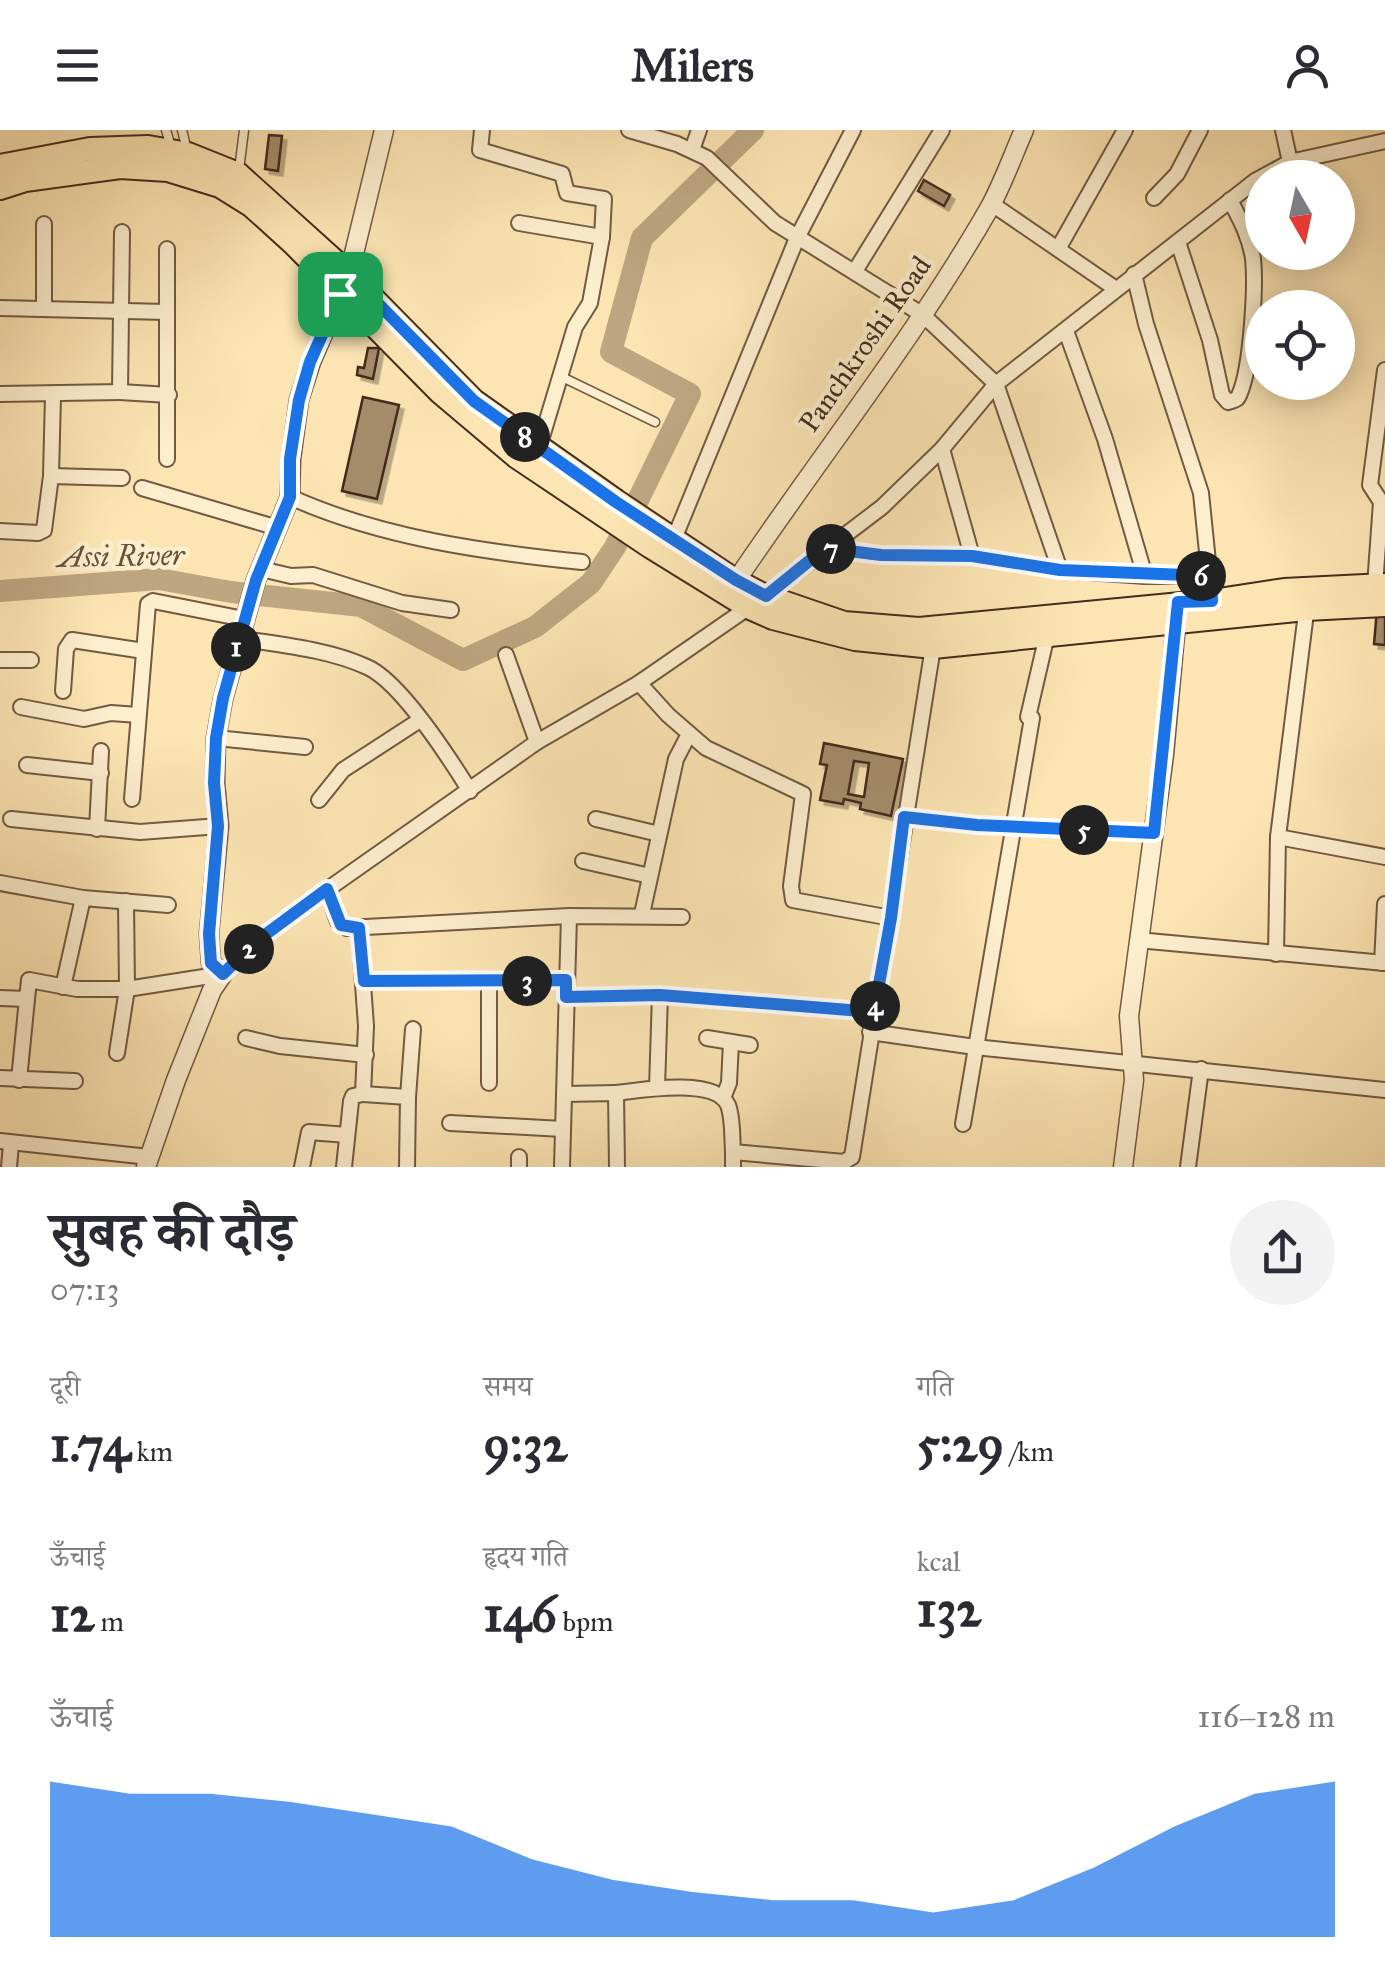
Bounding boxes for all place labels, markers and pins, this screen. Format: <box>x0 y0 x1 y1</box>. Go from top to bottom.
pin <box>298 252 383 337</box>
pin: 8 <box>500 412 550 462</box>
pin: 7 <box>806 524 856 574</box>
pin: 6 <box>1176 551 1226 601</box>
pin: 1 <box>211 622 261 672</box>
pin: 5 <box>1059 805 1109 855</box>
pin: 2 <box>224 924 274 974</box>
pin: 3 <box>502 956 552 1006</box>
pin: 4 <box>850 981 900 1031</box>

